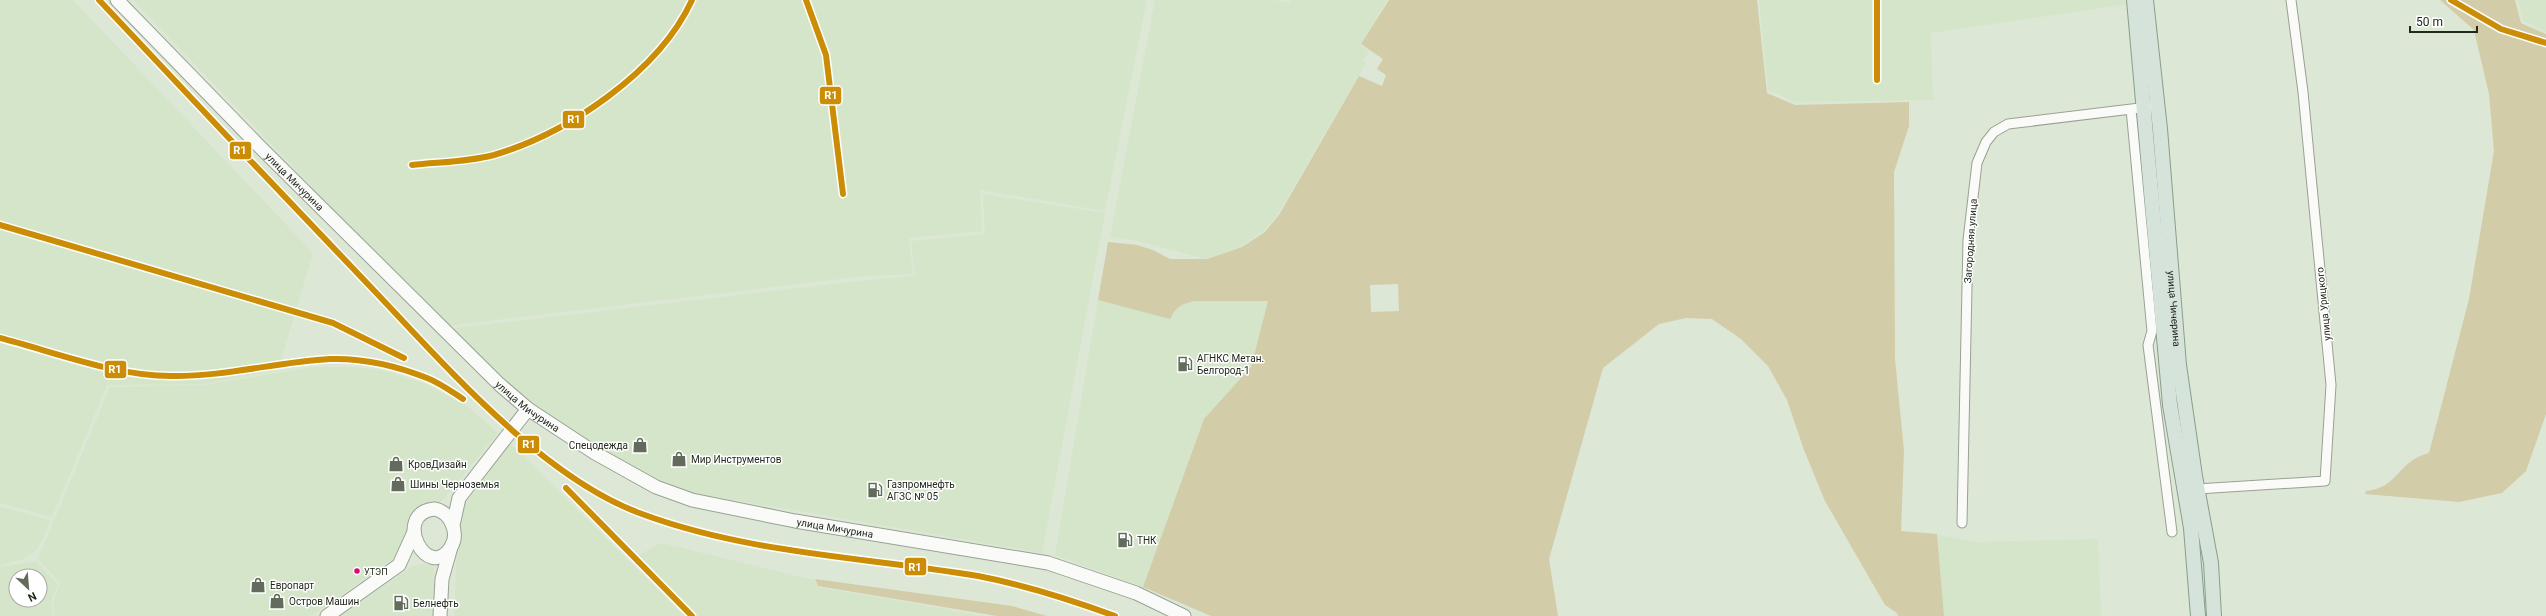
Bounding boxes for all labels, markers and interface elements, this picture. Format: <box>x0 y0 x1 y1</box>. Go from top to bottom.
scale bar <box>2410 8 2477 34</box>
text: 50 m <box>2416 15 2443 29</box>
line badge: R1 <box>819 86 842 105</box>
text: R1 <box>824 89 838 102</box>
line badge: R1 <box>562 110 585 129</box>
text: R1 <box>567 113 581 126</box>
line badge: R1 <box>229 141 252 160</box>
text: R1 <box>233 144 247 157</box>
street label: улица Мичурина <box>263 151 326 213</box>
street label: Загородняя улица <box>1962 198 1979 284</box>
street label: улица Урицкого <box>2314 266 2333 341</box>
street label: улица Чичерина <box>2165 270 2182 347</box>
place label: АГНКС Метан. Белгород-1 <box>1197 353 1264 376</box>
fuel station icon: АГНКС Метан. Белгород-1 <box>1176 355 1194 373</box>
line badge: R1 <box>104 360 127 379</box>
text: R1 <box>108 363 122 376</box>
street label: улица Мичурина <box>493 379 561 434</box>
line badge: R1 <box>517 435 540 454</box>
shop icon: Спецодежда <box>631 436 649 454</box>
text: R1 <box>522 438 536 451</box>
place label: Спецодежда <box>569 440 628 451</box>
shop icon: Мир Инструментов <box>670 450 688 468</box>
place label: Мир Инструментов <box>691 454 782 465</box>
shop icon: КровДизайн <box>387 455 405 473</box>
place label: КровДизайн <box>408 459 467 470</box>
shop icon: Шины Черноземья <box>389 475 407 493</box>
place label: Шины Черноземья <box>410 479 499 490</box>
place label: Газпромнефть АГЗС № 05 <box>887 479 955 502</box>
fuel station icon: Газпромнефть АГЗС № 05 <box>866 481 884 499</box>
street label: улица Мичурина <box>796 516 874 540</box>
fuel station icon: ТНК <box>1116 531 1134 549</box>
place label: ТНК <box>1137 535 1157 546</box>
line badge: R1 <box>904 557 927 576</box>
text: R1 <box>908 561 922 574</box>
marker: УТЭП <box>352 566 362 576</box>
place label: УТЭП <box>364 567 388 577</box>
north arrow <box>8 568 48 608</box>
shop icon: Европарт <box>249 576 267 594</box>
place label: Европарт <box>270 580 314 591</box>
text: N <box>26 589 39 604</box>
shop icon: Остров Машин <box>268 592 286 610</box>
fuel station icon: Белнефть <box>392 594 410 612</box>
place label: Остров Машин <box>289 596 359 607</box>
place label: Белнефть <box>413 598 459 609</box>

